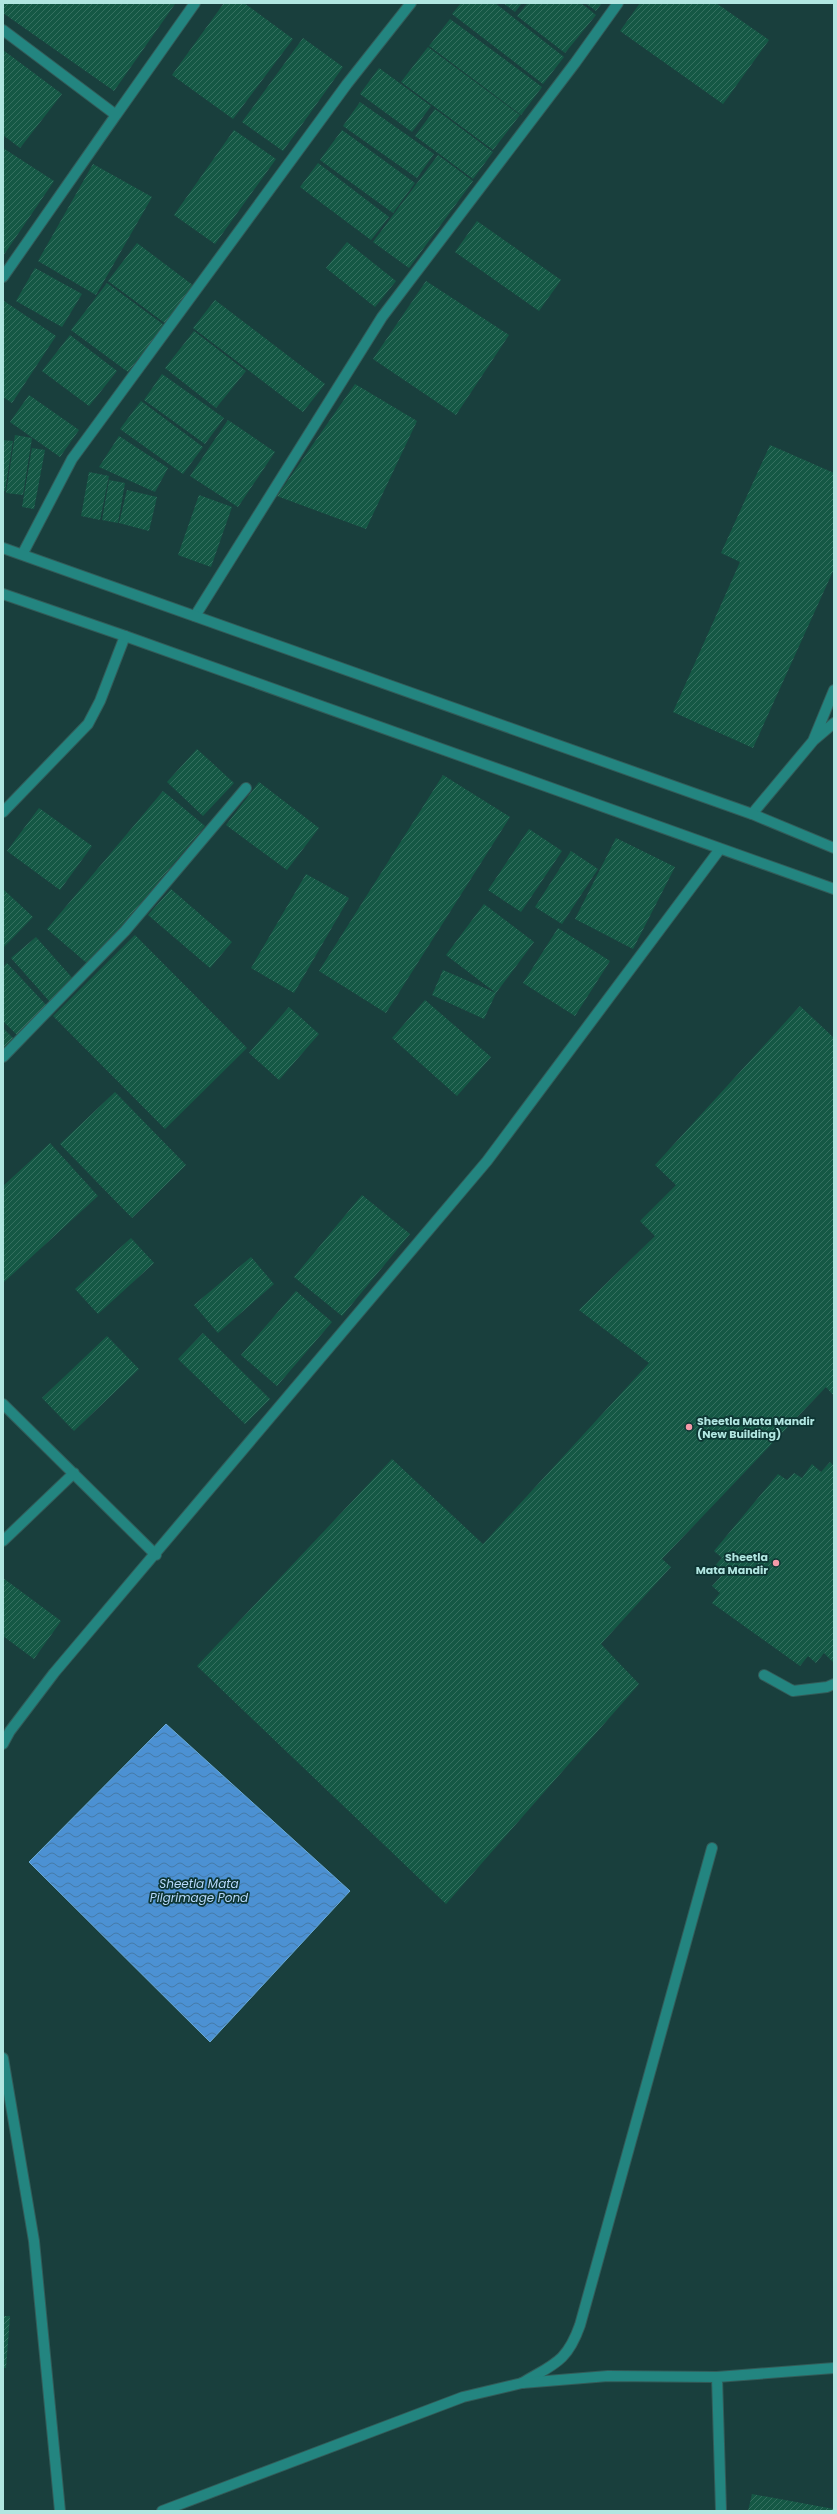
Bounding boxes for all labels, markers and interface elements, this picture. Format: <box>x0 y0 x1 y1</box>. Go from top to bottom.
place label: Sheetla Mata Mandir (New Building) <box>697 1413 815 1442</box>
marker: Sheetla Mata Mandir (New Building) <box>684 1422 694 1432</box>
place label: Sheetla Mata Mandir <box>696 1549 768 1578</box>
marker: Sheetla Mata Mandir <box>771 1558 781 1568</box>
water label: Sheetla Mata Pilgrimage Pond <box>150 1875 249 1906</box>

